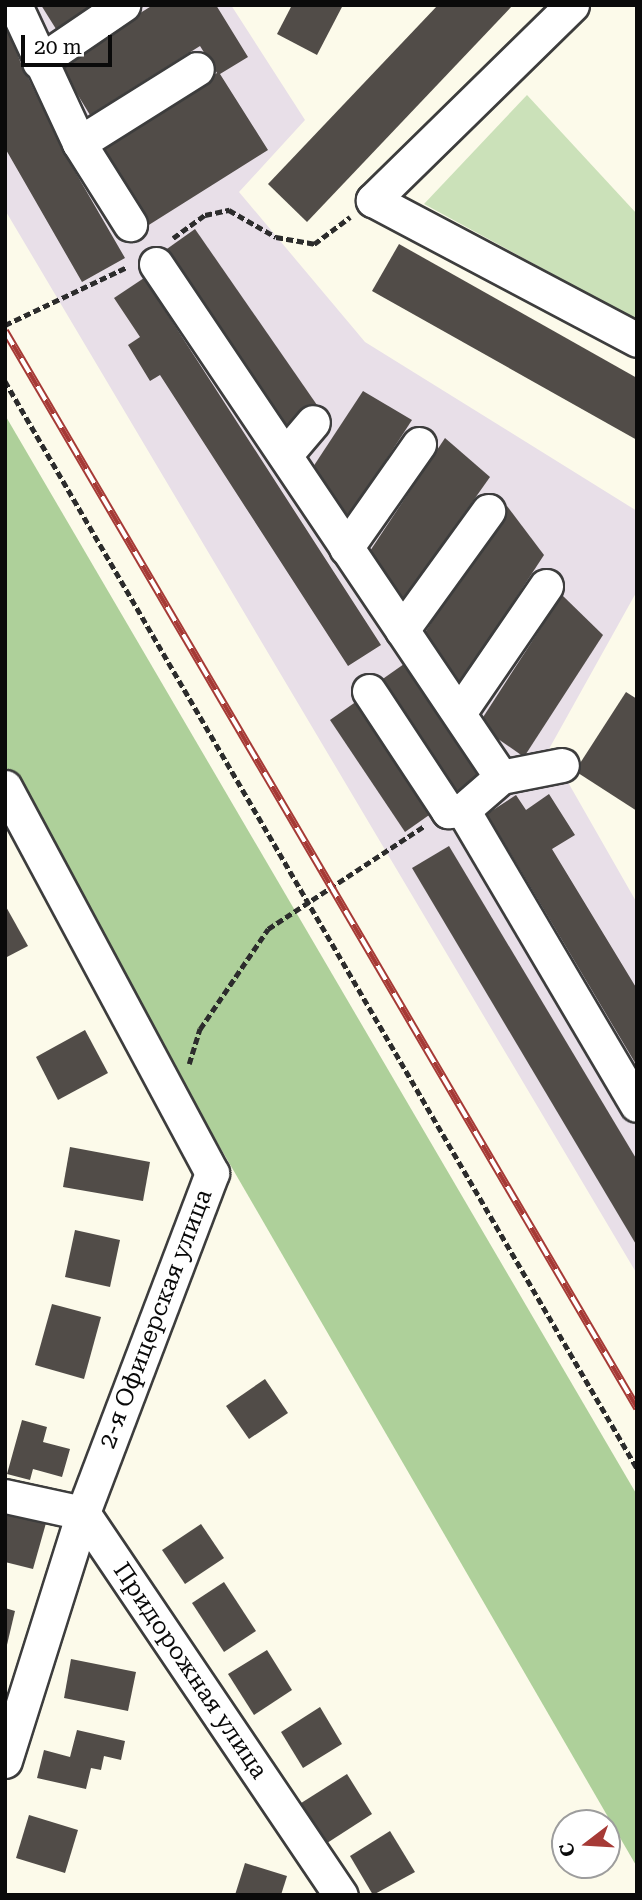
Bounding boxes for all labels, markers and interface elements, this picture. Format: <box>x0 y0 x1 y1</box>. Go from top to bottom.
scale bar <box>24 21 116 65</box>
text: 20 m <box>34 35 82 59</box>
street label: 2-я Офицерская улица <box>93 1185 219 1453</box>
street label: Придорожная улица <box>107 1557 273 1785</box>
north arrow <box>551 1809 621 1879</box>
text: С <box>554 1840 580 1859</box>

